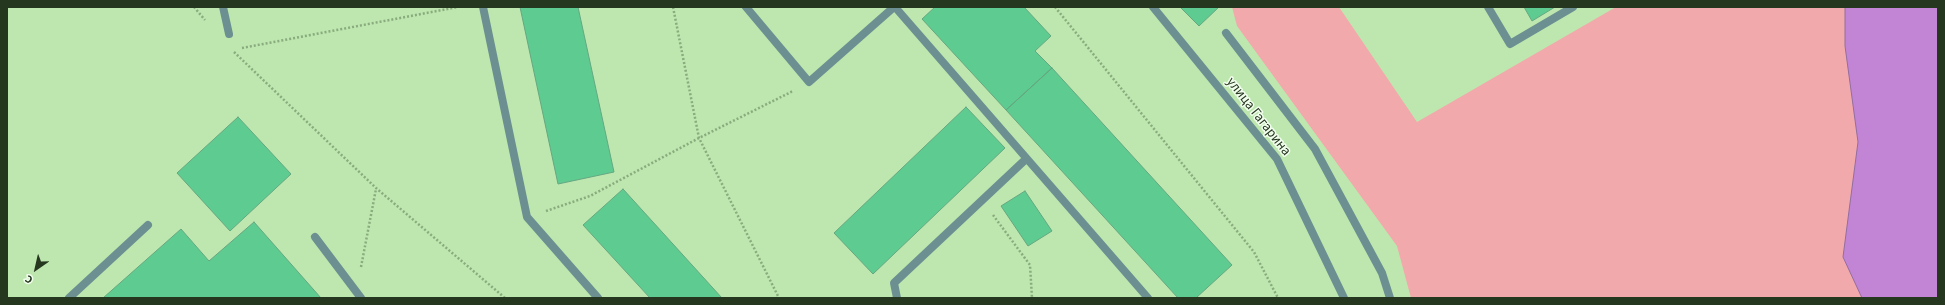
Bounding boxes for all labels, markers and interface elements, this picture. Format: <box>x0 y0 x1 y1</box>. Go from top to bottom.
street label: улица Гагарина <box>1222 74 1294 160</box>
north arrow <box>16 249 56 289</box>
text: С <box>22 271 36 287</box>

